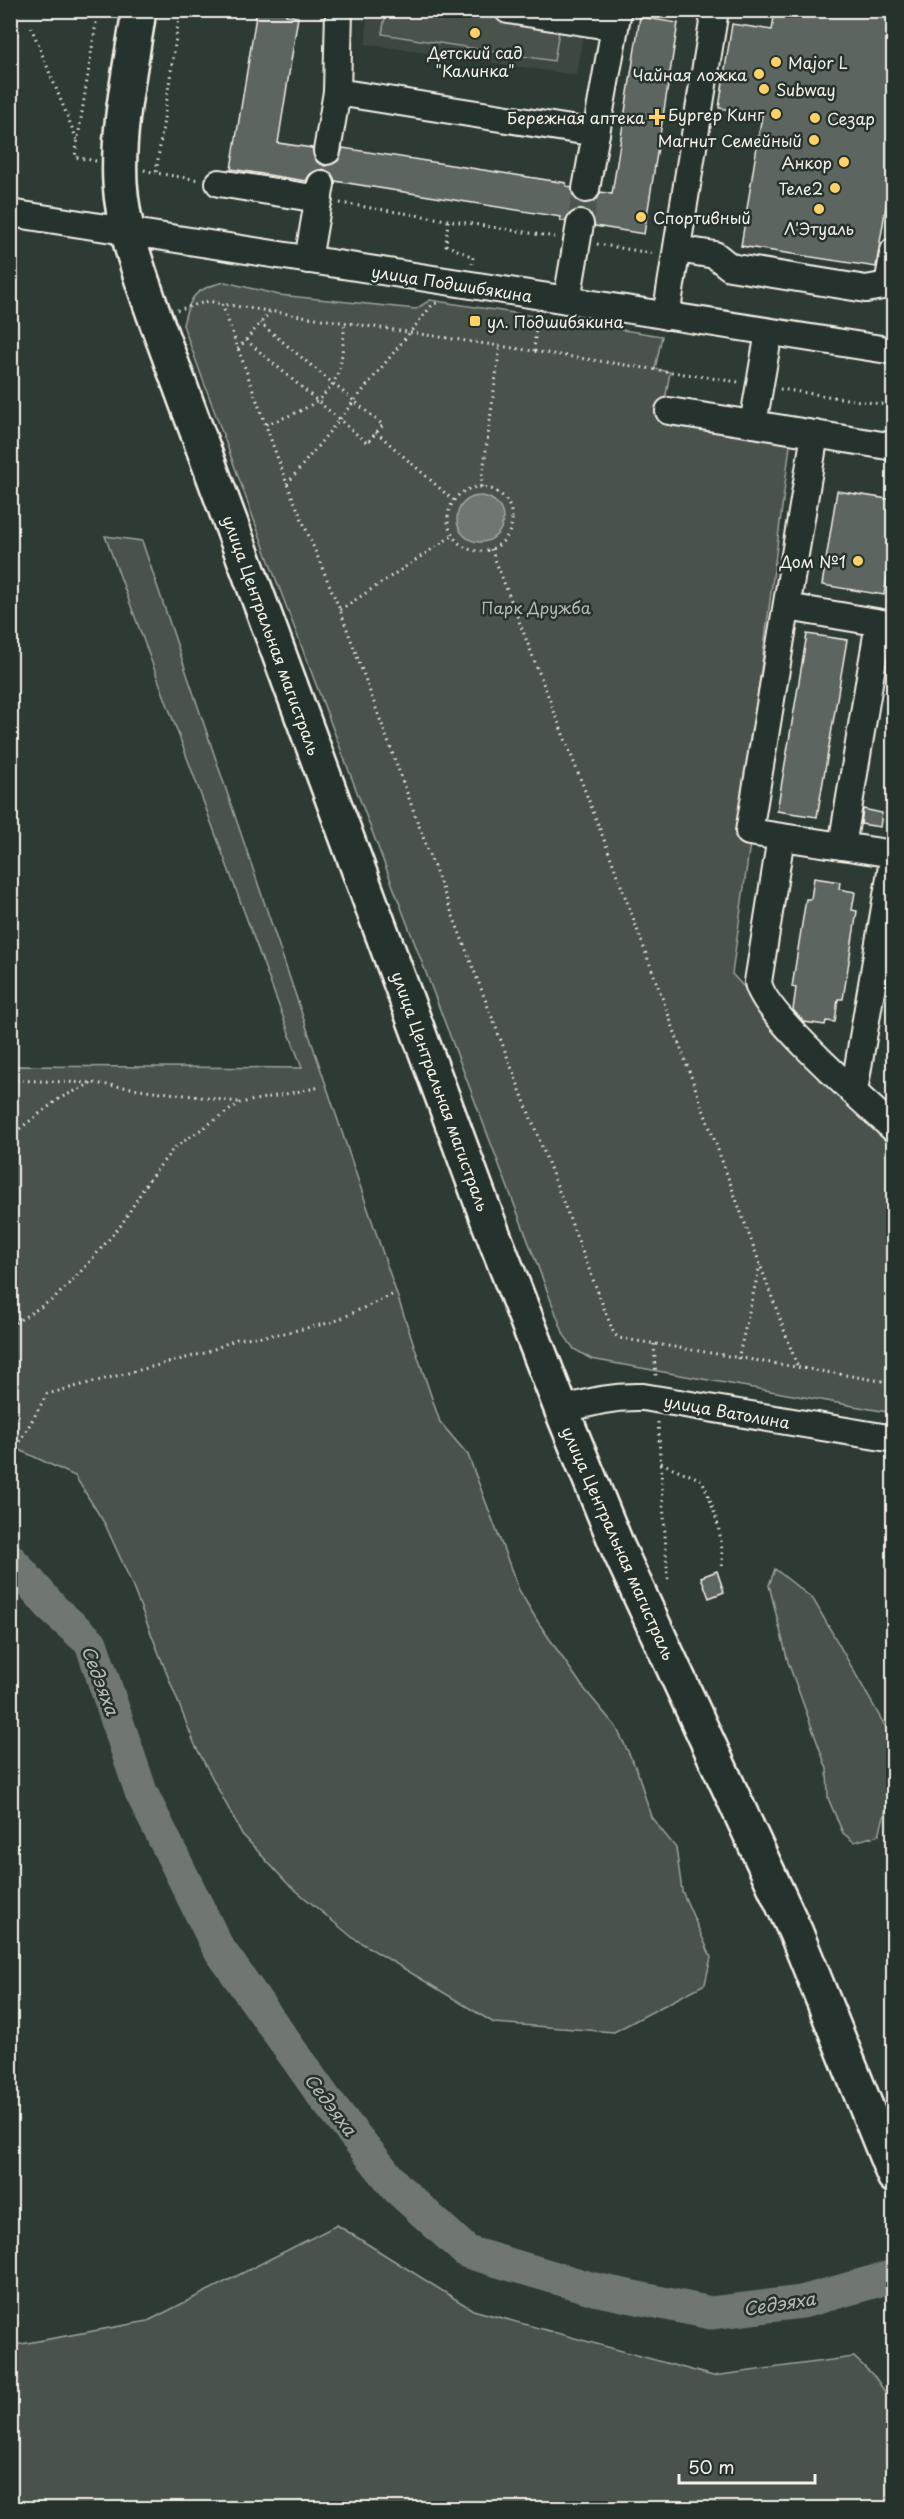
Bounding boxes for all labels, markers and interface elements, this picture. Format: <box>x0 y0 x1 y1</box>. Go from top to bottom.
marker: Детский сад "Калинка" <box>468 26 482 40</box>
place label: Детский сад "Калинка" <box>426 40 523 82</box>
place label: Major L <box>788 50 848 74</box>
marker: Major L <box>769 55 783 69</box>
place label: Чайная ложка <box>632 62 747 86</box>
marker: Чайная ложка <box>752 67 766 81</box>
place label: Subway <box>776 77 835 101</box>
marker: Subway <box>757 82 771 96</box>
place label: Бургер Кинг <box>668 102 765 126</box>
place label: Бережная аптека <box>507 105 645 129</box>
place label: Сезар <box>827 106 875 130</box>
marker: Бургер Кинг <box>769 107 783 121</box>
marker: Бережная аптека <box>650 110 664 124</box>
marker: Сезар <box>808 111 822 125</box>
place label: Магнит Семейный <box>658 128 802 152</box>
marker: Магнит Семейный <box>807 133 821 147</box>
place label: Анкор <box>781 150 832 174</box>
marker: Анкор <box>837 155 851 169</box>
place label: Теле2 <box>778 176 823 200</box>
marker: Теле2 <box>828 181 842 195</box>
marker: Л'Этуаль <box>812 202 826 216</box>
place label: Спортивный <box>653 205 751 229</box>
marker: Спортивный <box>634 210 648 224</box>
place label: Л'Этуаль <box>784 216 854 240</box>
street label: улица Подшибякина <box>370 258 534 308</box>
place label: ул. Подшибякина <box>487 309 624 333</box>
marker: ул. Подшибякина <box>468 314 482 328</box>
street label: улица Центральная магистраль <box>217 512 327 758</box>
place label: Дом №1 <box>779 549 846 573</box>
marker: Дом №1 <box>851 554 865 568</box>
park label: Парк Дружба <box>481 595 591 619</box>
street label: улица Центральная магистраль <box>386 968 496 1214</box>
street label: улица Ватолина <box>662 1388 792 1434</box>
street label: улица Центральная магистраль <box>556 1422 682 1664</box>
water label: Седэяха <box>75 1641 127 1720</box>
water label: Седэяха <box>298 2067 364 2142</box>
water label: Седэяха <box>741 2284 818 2322</box>
scale bar <box>679 2447 816 2485</box>
text: 50 m <box>688 2453 735 2480</box>

